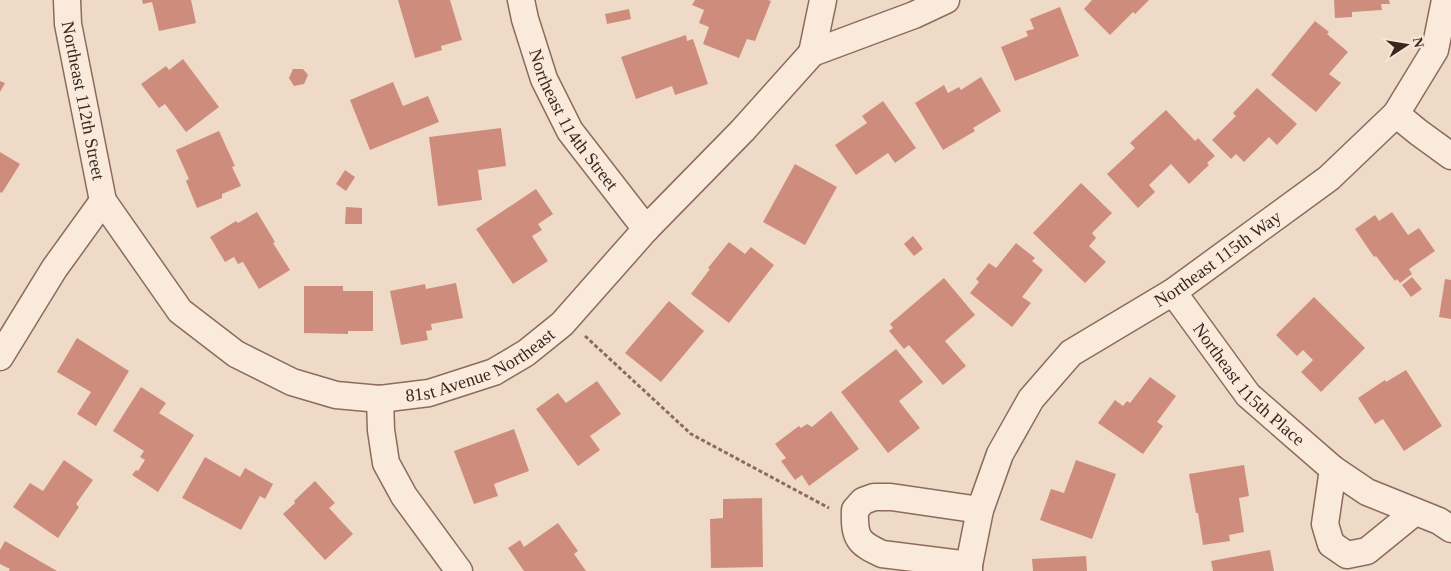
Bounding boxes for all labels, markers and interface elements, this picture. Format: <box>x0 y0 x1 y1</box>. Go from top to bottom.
street label: Northeast 112th Street <box>58 19 109 182</box>
north arrow <box>1381 20 1431 70</box>
text: N <box>1410 36 1427 49</box>
street label: Northeast 114th Street <box>525 46 622 194</box>
street label: Northeast 115th Way <box>1150 206 1285 311</box>
street label: Northeast 115th Place <box>1189 319 1309 450</box>
street label: 81st Avenue Northeast <box>404 324 558 406</box>

